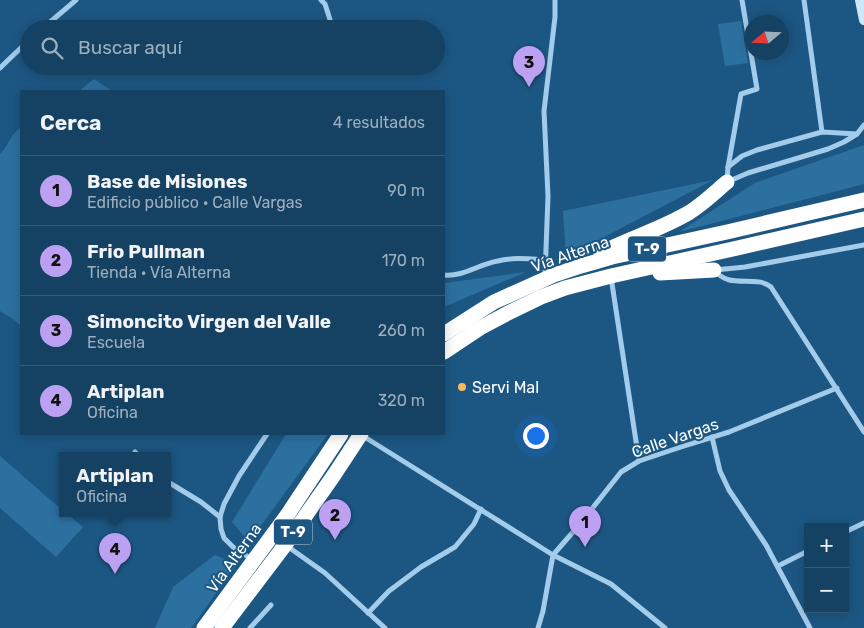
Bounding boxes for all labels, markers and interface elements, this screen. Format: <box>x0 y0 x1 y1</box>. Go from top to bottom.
north arrow <box>744 15 789 60</box>
search box <box>20 20 445 75</box>
icon: search <box>38 34 66 62</box>
text: Buscar aquí <box>78 36 182 59</box>
pin: 3 <box>513 46 545 87</box>
text: Cerca <box>40 110 101 135</box>
text: 4 resultados <box>333 113 425 132</box>
text: Base de Misiones <box>87 170 247 193</box>
text: 1 <box>52 181 60 200</box>
text: 90 m <box>387 181 425 200</box>
text: Edificio público · Calle Vargas <box>87 193 303 212</box>
street label: Vía Alterna <box>529 232 611 276</box>
road number: T-9 <box>628 236 666 262</box>
text: Frio Pullman <box>87 240 205 263</box>
text: 2 <box>51 251 61 270</box>
text: 170 m <box>382 251 425 270</box>
text: Tienda · Vía Alterna <box>87 263 231 282</box>
text: Simoncito Virgen del Valle <box>87 310 331 333</box>
text: 3 <box>51 321 61 340</box>
text: 260 m <box>378 321 425 340</box>
text: Escuela <box>87 333 145 352</box>
place label: Servi Mal <box>472 378 539 397</box>
text: Artiplan <box>87 380 164 403</box>
marker: Servi Mal <box>456 381 468 393</box>
text: 4 <box>51 391 61 410</box>
text: 320 m <box>378 391 425 410</box>
text: Oficina <box>87 403 138 422</box>
street label: Calle Vargas <box>629 414 721 462</box>
your location <box>523 423 549 449</box>
popup <box>59 452 171 517</box>
text: Artiplan <box>76 464 154 487</box>
text: Oficina <box>76 487 127 506</box>
pin: 2 <box>319 499 351 540</box>
pin: 1 <box>569 506 601 547</box>
street label: Vía Alterna <box>202 520 266 596</box>
road number: T-9 <box>274 520 312 544</box>
map controls <box>804 523 849 613</box>
button: + <box>804 523 849 568</box>
pin: 4 <box>99 533 131 574</box>
button: − <box>804 568 849 613</box>

